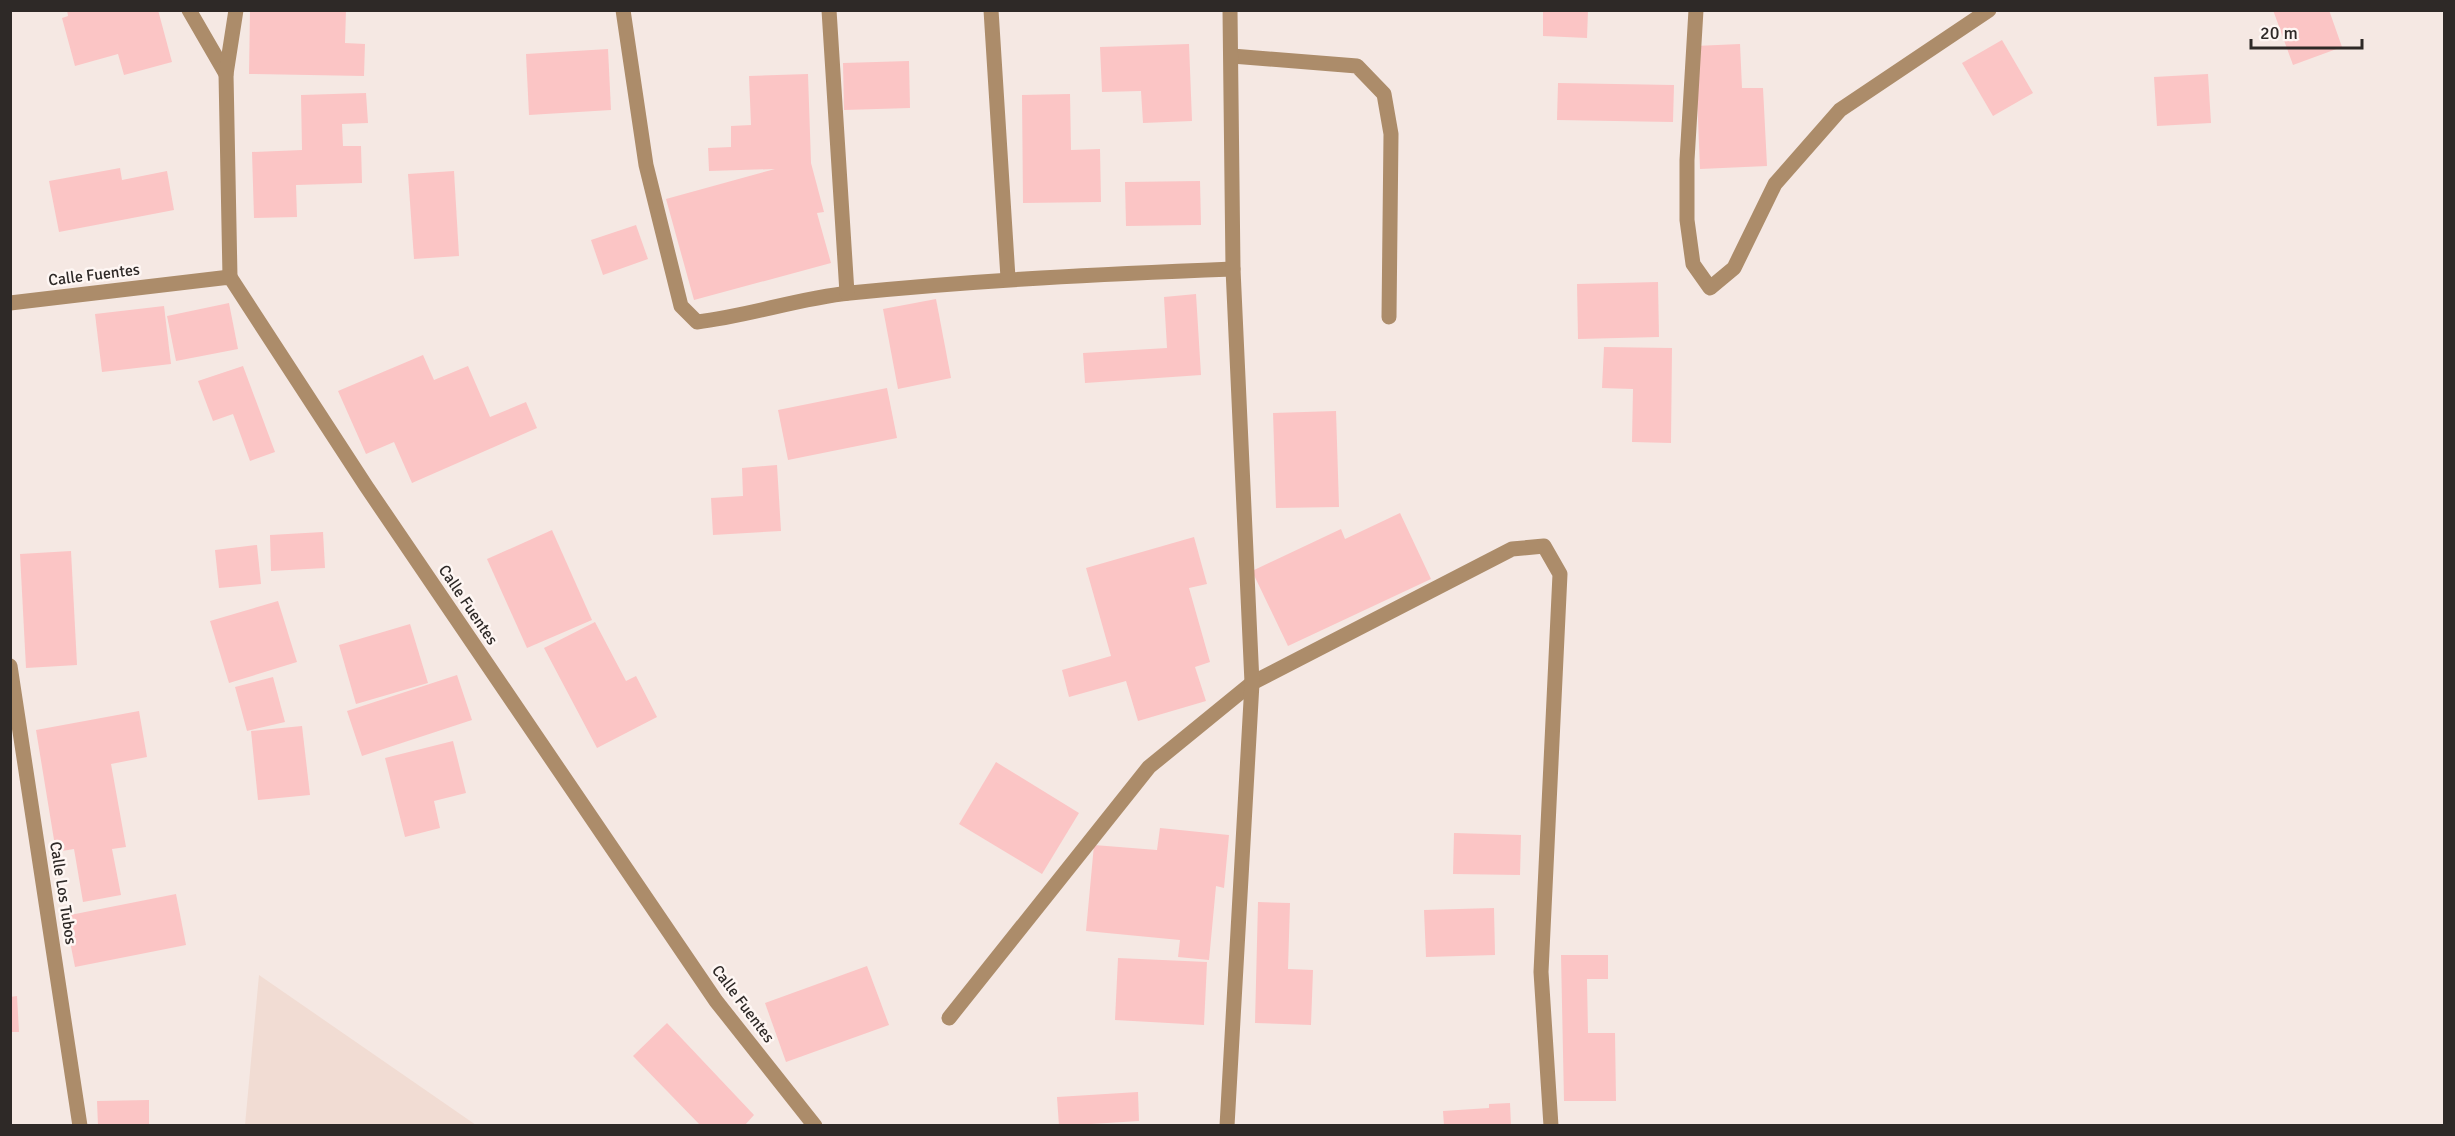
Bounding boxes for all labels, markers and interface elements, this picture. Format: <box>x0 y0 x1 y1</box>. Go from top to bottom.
scale bar <box>2251 12 2362 50</box>
text: 20 m <box>2260 22 2298 44</box>
street label: Calle Fuentes <box>47 259 141 291</box>
street label: Calle Fuentes <box>434 561 502 649</box>
street label: Calle Los Tubos <box>45 840 81 946</box>
street label: Calle Fuentes <box>707 961 779 1047</box>

